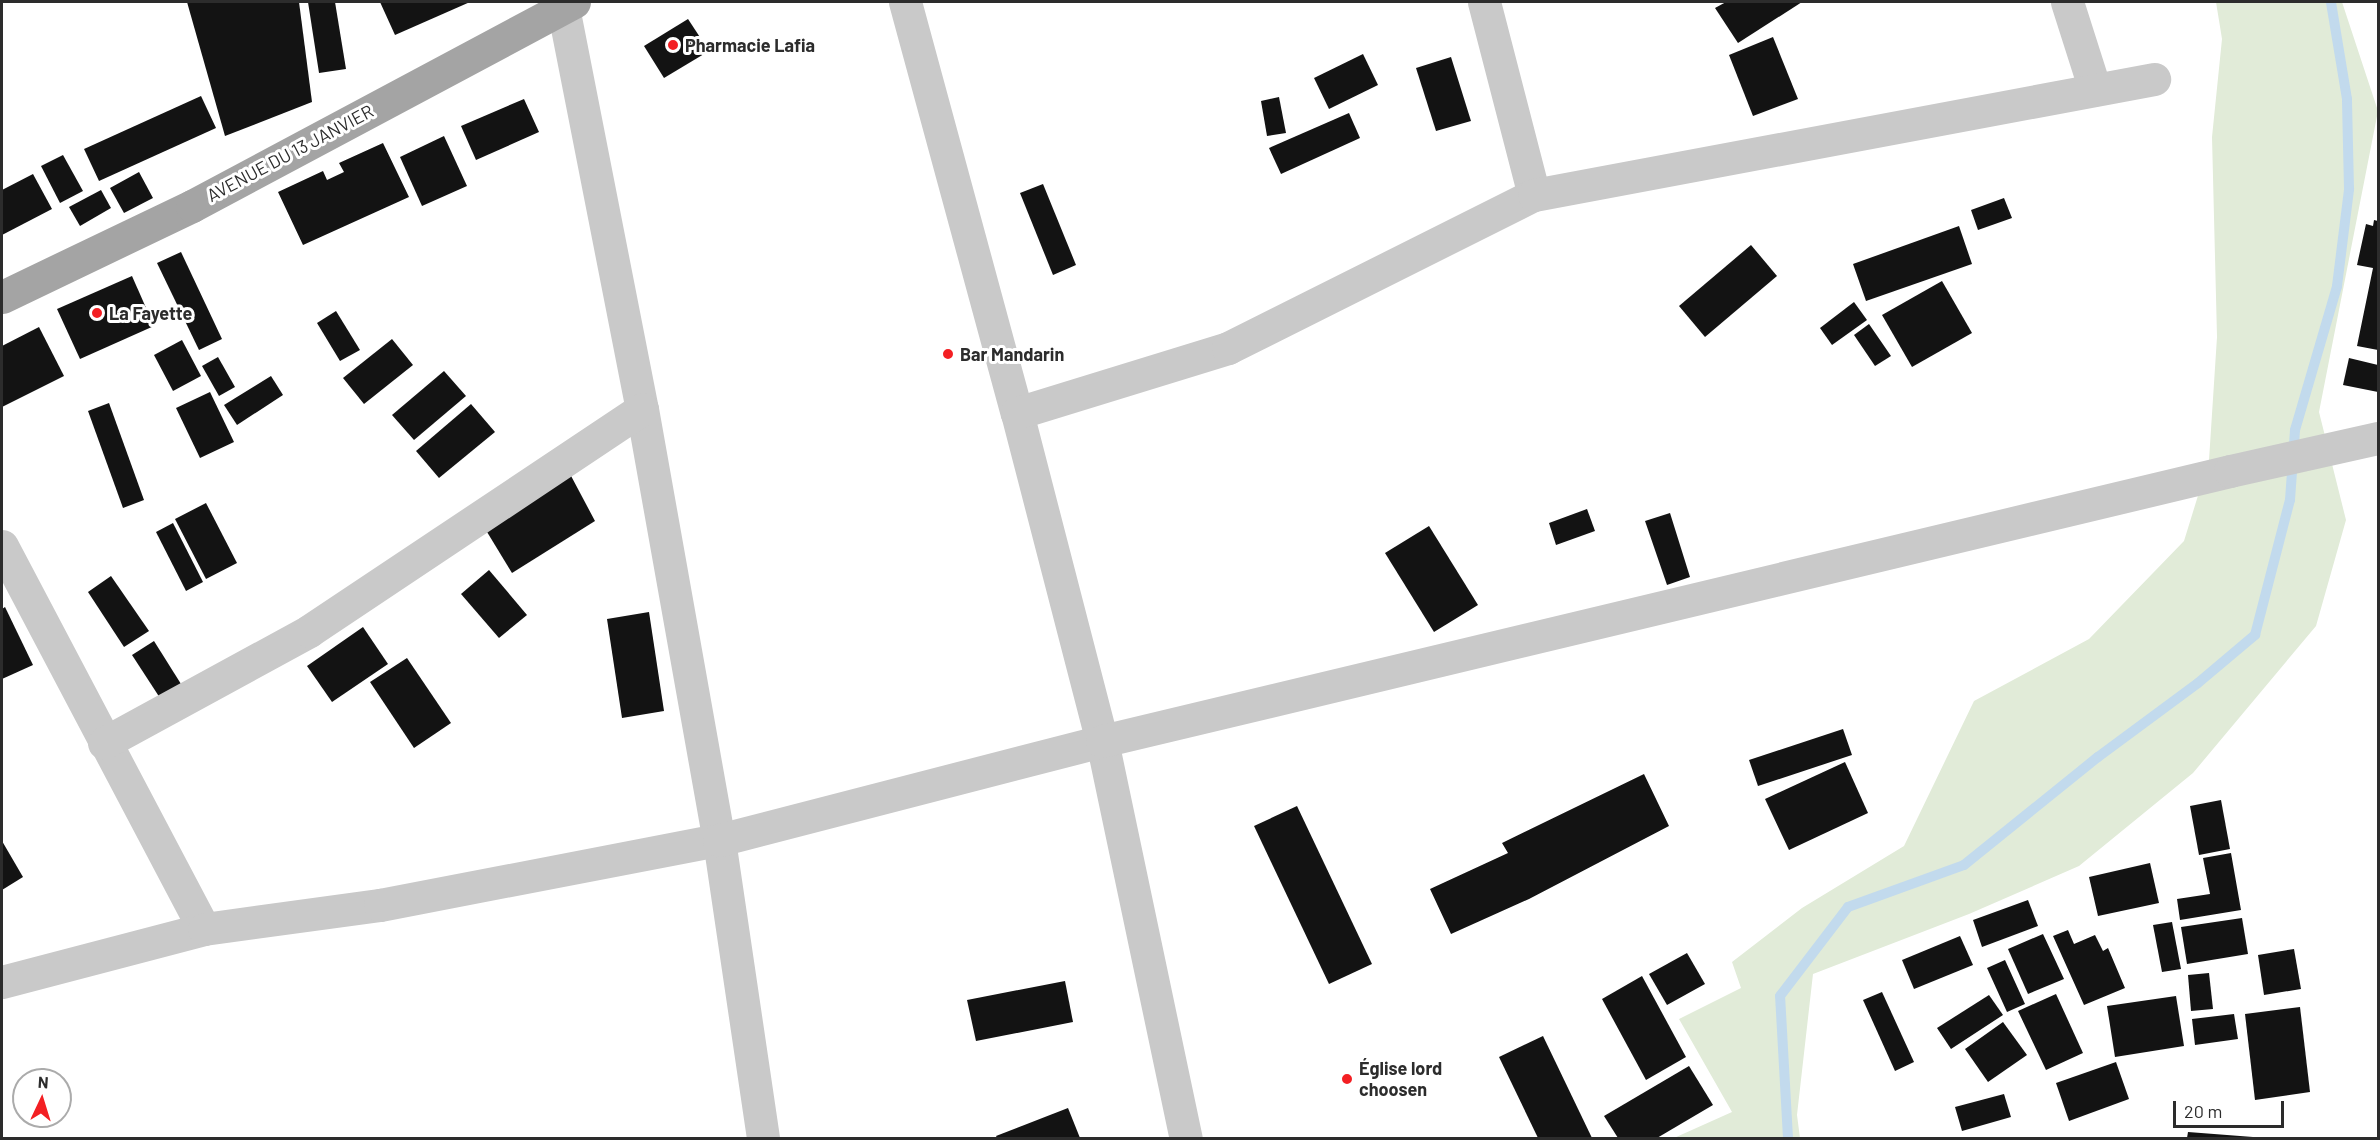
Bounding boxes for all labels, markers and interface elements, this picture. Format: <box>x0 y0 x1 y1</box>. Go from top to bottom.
place label: Pharmacie Lafia <box>685 34 815 56</box>
marker: Pharmacie Lafia <box>666 38 680 52</box>
street label: AVENUE DU 13 JANVIER <box>203 100 377 206</box>
place label: La Fayette <box>109 302 192 324</box>
marker: La Fayette <box>90 306 104 320</box>
place label: Bar Mandarin <box>960 343 1064 365</box>
marker: Bar Mandarin <box>941 347 955 361</box>
place label: Église lord choosen <box>1359 1058 1442 1100</box>
north arrow <box>12 1068 72 1128</box>
text: N <box>37 1072 49 1091</box>
marker: Église lord choosen <box>1340 1072 1354 1086</box>
scale bar <box>2176 1089 2287 1127</box>
text: 20 m <box>2184 1100 2222 1122</box>

